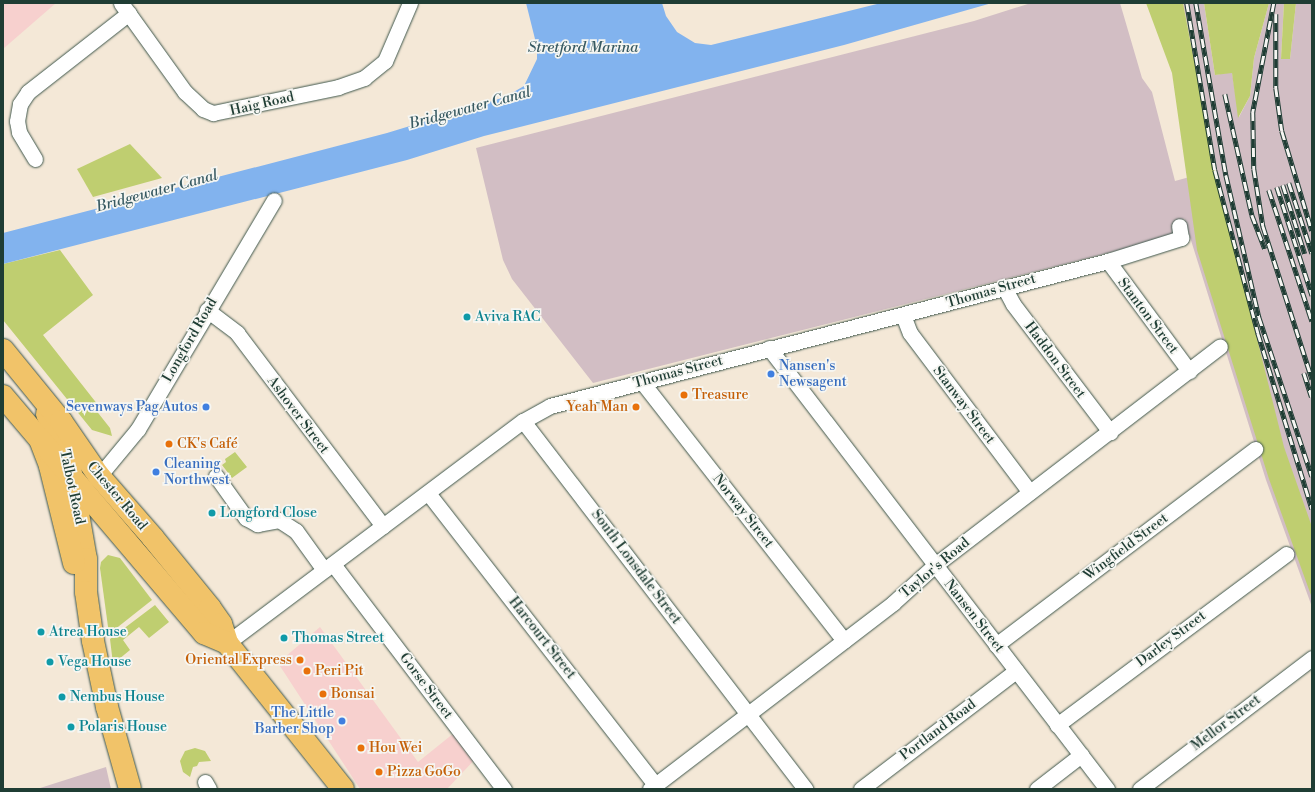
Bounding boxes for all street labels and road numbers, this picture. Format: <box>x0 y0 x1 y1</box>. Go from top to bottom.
street label: Haig Road <box>228 88 296 120</box>
street label: Thomas Street <box>944 270 1038 312</box>
street label: Stanton Street <box>1114 275 1182 357</box>
street label: Longford Road <box>159 295 221 385</box>
street label: Haddon Street <box>1021 318 1089 402</box>
street label: Thomas Street <box>631 352 725 392</box>
street label: Stanway Street <box>929 363 999 447</box>
street label: Ashover Street <box>263 373 333 457</box>
street label: Talbot Road <box>56 448 88 526</box>
street label: Chester Road <box>83 458 151 534</box>
street label: Norway Street <box>709 471 777 551</box>
street label: South Lonsdale Street <box>587 506 685 628</box>
street label: Wingfield Street <box>1081 510 1171 584</box>
street label: Taylor's Road <box>897 534 973 602</box>
street label: Nansen Street <box>940 576 1008 656</box>
street label: Harcourt Street <box>505 594 579 682</box>
street label: Darley Street <box>1133 607 1209 671</box>
street label: Gorse Street <box>396 650 456 722</box>
street label: Mellor Street <box>1188 691 1264 755</box>
street label: Portland Road <box>897 696 979 764</box>

